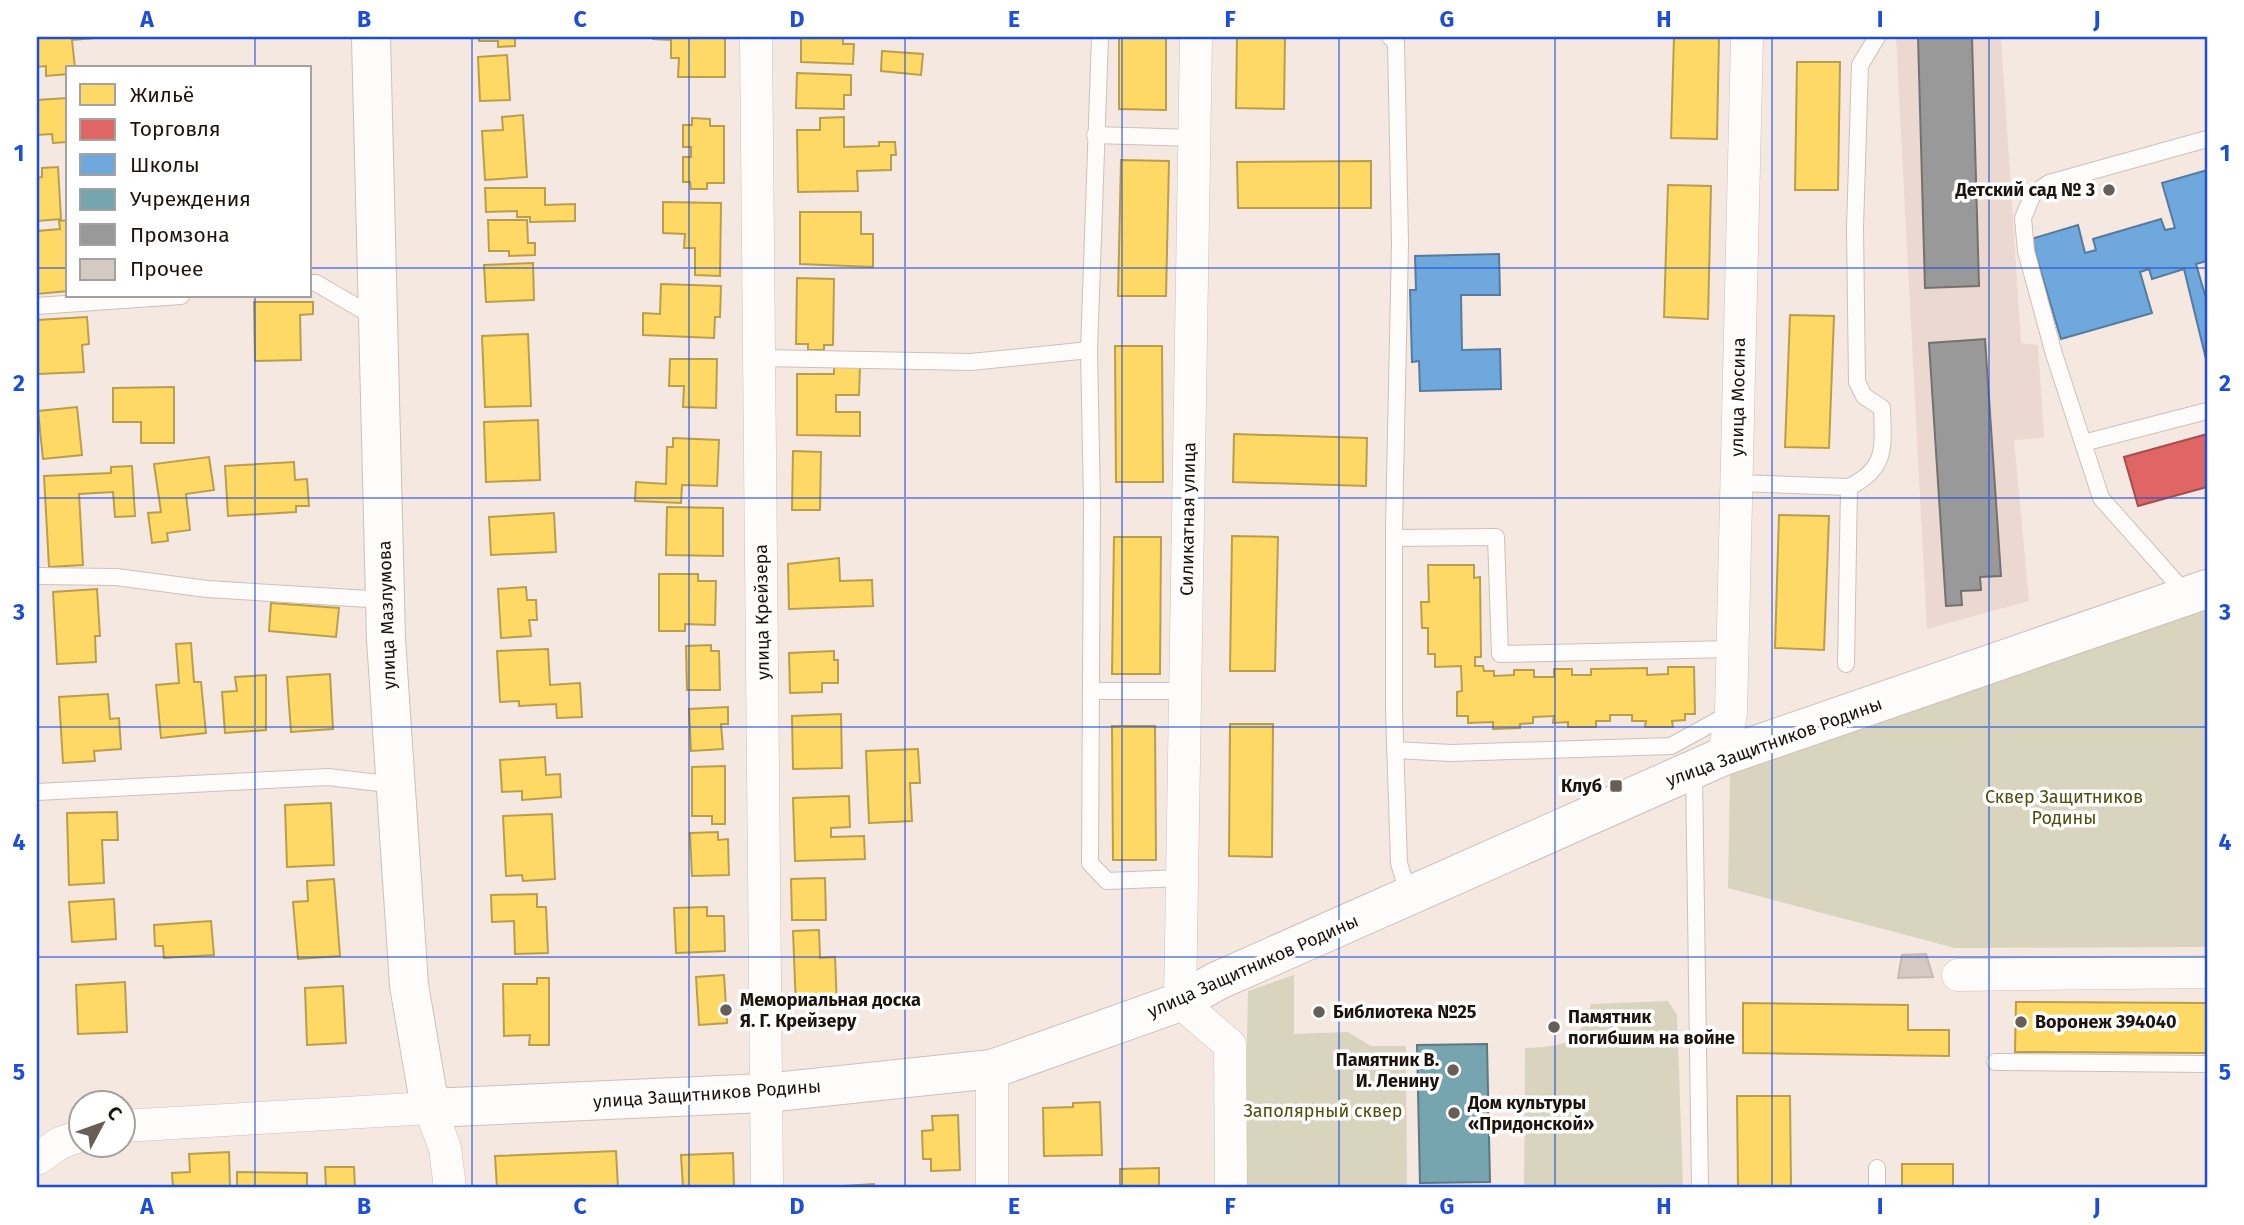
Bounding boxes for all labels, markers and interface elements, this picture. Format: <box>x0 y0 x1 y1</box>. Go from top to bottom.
text: A <box>139 5 154 33</box>
text: B <box>357 5 371 33</box>
text: C <box>573 5 587 33</box>
text: D <box>790 5 805 33</box>
text: E <box>1008 5 1020 33</box>
text: F <box>1224 5 1236 33</box>
text: G <box>1440 5 1454 33</box>
text: H <box>1656 5 1672 33</box>
text: I <box>1877 5 1883 33</box>
text: J <box>2092 5 2101 33</box>
legend <box>66 66 312 298</box>
text: Жильё <box>130 82 194 108</box>
text: Торговля <box>130 116 221 142</box>
text: 1 <box>14 139 24 167</box>
text: 1 <box>2220 139 2230 167</box>
text: Школы <box>130 152 200 178</box>
place label: Детский сад № 3 <box>1955 179 2095 201</box>
marker: Детский сад № 3 <box>2101 182 2117 198</box>
text: Учреждения <box>130 186 251 212</box>
text: Промзона <box>130 222 230 248</box>
text: Прочее <box>130 256 203 282</box>
street label: улица Мосина <box>1726 337 1750 457</box>
text: 2 <box>13 369 25 397</box>
text: 2 <box>2219 369 2231 397</box>
street label: Силикатная улица <box>1176 442 1200 596</box>
street label: улица Мазлумова <box>373 540 401 690</box>
street label: улица Крейзера <box>750 544 774 680</box>
text: 3 <box>12 598 25 626</box>
text: 3 <box>2218 598 2231 626</box>
street label: улица Защитников Родины <box>1663 693 1885 791</box>
place label: Клуб <box>1561 775 1602 797</box>
marker: Клуб <box>1608 778 1624 794</box>
park label: Сквер Защитников Родины <box>1985 786 2143 829</box>
text: 4 <box>13 828 26 856</box>
text: 4 <box>2219 828 2232 856</box>
street label: улица Защитников Родины <box>1144 910 1362 1022</box>
place label: Мемориальная доска Я. Г. Крейзеру <box>740 989 921 1032</box>
place label: Библиотека №25 <box>1333 1001 1477 1023</box>
marker: Мемориальная доска Я. Г. Крейзеру <box>718 1002 734 1018</box>
marker: Библиотека №25 <box>1311 1004 1327 1020</box>
place label: Памятник погибшим на войне <box>1568 1006 1735 1049</box>
place label: Воронеж 394040 <box>2035 1011 2177 1033</box>
marker: Воронеж 394040 <box>2013 1014 2029 1030</box>
marker: Памятник погибшим на войне <box>1546 1019 1562 1035</box>
place label: Памятник В. И. Ленину <box>1336 1049 1440 1092</box>
text: 5 <box>13 1058 25 1086</box>
text: 5 <box>2219 1058 2231 1086</box>
marker: Памятник В. И. Ленину <box>1445 1062 1461 1078</box>
street label: улица Защитников Родины <box>592 1075 822 1113</box>
north arrow <box>66 1088 136 1158</box>
place label: Дом культуры «Придонской» <box>1467 1092 1594 1135</box>
park label: Заполярный сквер <box>1243 1100 1403 1122</box>
text: С <box>102 1102 127 1125</box>
marker: Дом культуры «Придонской» <box>1446 1105 1462 1121</box>
text: A <box>139 1192 154 1220</box>
text: B <box>357 1192 371 1220</box>
text: C <box>573 1192 587 1220</box>
text: D <box>790 1192 805 1220</box>
text: E <box>1008 1192 1020 1220</box>
text: F <box>1224 1192 1236 1220</box>
text: G <box>1440 1192 1454 1220</box>
text: H <box>1656 1192 1672 1220</box>
text: I <box>1877 1192 1883 1220</box>
text: J <box>2092 1192 2101 1220</box>

